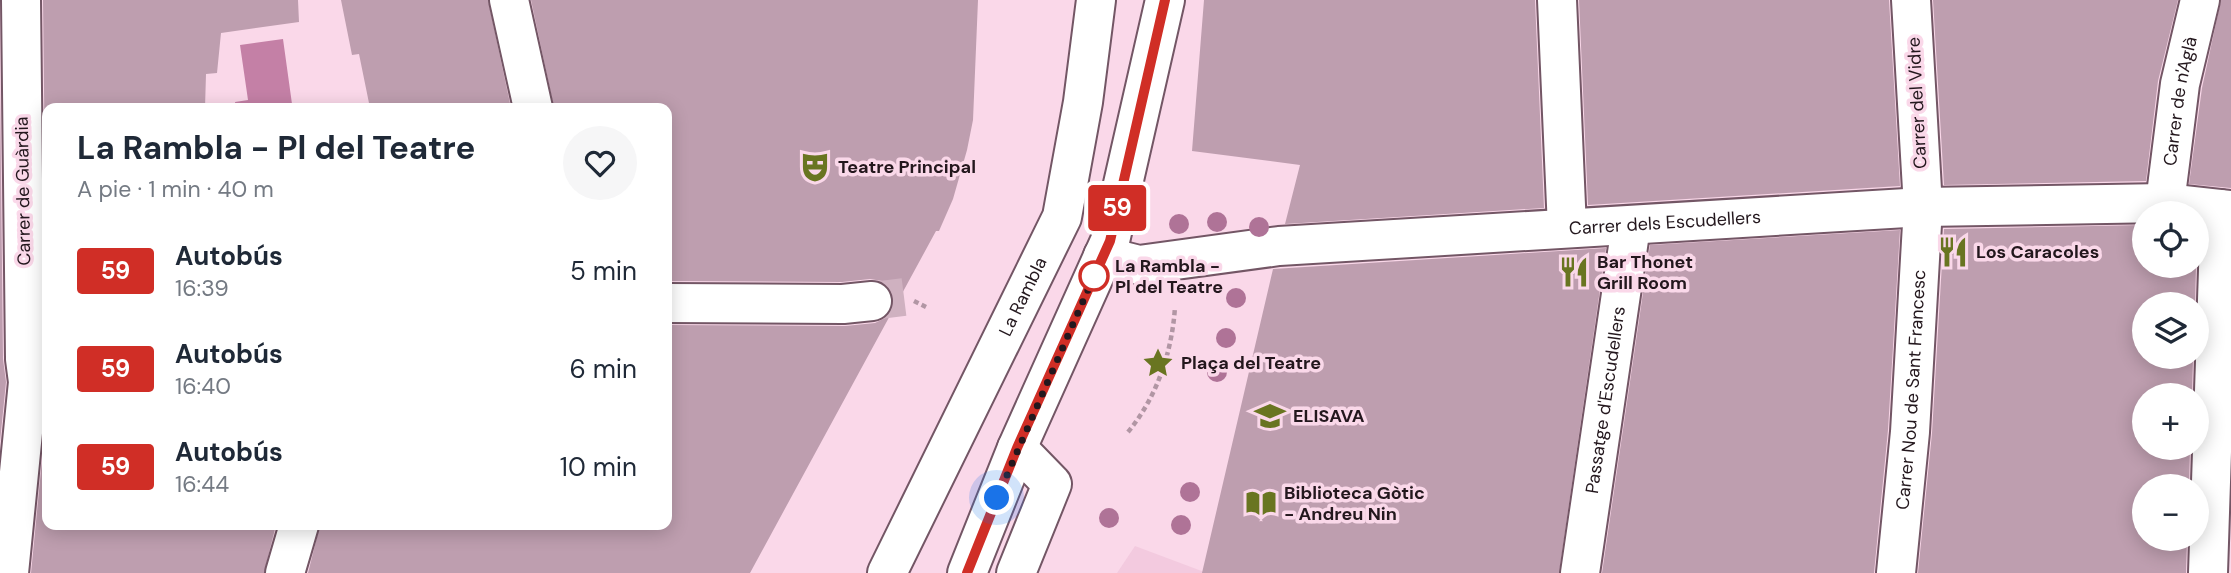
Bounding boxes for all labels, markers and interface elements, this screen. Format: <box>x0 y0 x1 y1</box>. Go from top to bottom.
street label: Carrer de n'Aglà <box>2158 34 2203 167</box>
street label: Carrer del Vidre <box>1902 37 1932 169</box>
street label: Carrer de Guàrdia <box>10 116 36 266</box>
text: La Rambla - Pl del Teatre <box>77 126 475 169</box>
button: heart <box>563 126 637 200</box>
theatre icon: Teatre Principal <box>798 150 832 184</box>
place label: Teatre Principal <box>838 155 976 179</box>
text: A pie · 1 min · 40 m <box>77 174 274 204</box>
line badge: 59 <box>1086 185 1148 231</box>
text: 59 <box>1102 192 1132 223</box>
map controls <box>2132 201 2209 551</box>
button: locate <box>2132 201 2209 278</box>
street label: Carrer dels Escudellers <box>1568 205 1762 240</box>
restaurant icon: Los Caracoles <box>1936 235 1970 269</box>
text: Autobús <box>175 239 283 273</box>
place label: Los Caracoles <box>1976 240 2099 264</box>
place label: Bar Thonet Grill Room <box>1597 250 1693 295</box>
street label: La Rambla <box>993 253 1053 340</box>
text: 5 min <box>570 254 637 288</box>
place label: La Rambla - Pl del Teatre <box>1115 254 1223 299</box>
text: 59 <box>101 255 130 286</box>
restaurant icon: Bar Thonet Grill Room <box>1557 255 1591 289</box>
marker: La Rambla - Pl del Teatre <box>1079 261 1109 291</box>
street label: Carrer Nou de Sant Francesc <box>1890 269 1931 511</box>
text: 16:39 <box>175 273 229 303</box>
button: layers <box>2132 292 2209 369</box>
street label: Passatge d'Escudellers <box>1580 305 1631 495</box>
text: Autobús <box>175 337 283 371</box>
place icon: Plaça del Teatre <box>1141 346 1175 380</box>
place label: Plaça del Teatre <box>1181 351 1321 375</box>
text: 6 min <box>569 352 637 386</box>
text: 59 <box>101 353 130 384</box>
text: 16:40 <box>175 371 231 401</box>
button: + <box>2132 383 2209 460</box>
school or university icon: ELISAVA <box>1253 399 1287 433</box>
place label: ELISAVA <box>1293 404 1365 428</box>
text: Autobús <box>175 435 283 469</box>
text: 10 min <box>560 450 637 484</box>
text: 59 <box>101 451 130 482</box>
text: 16:44 <box>175 469 229 499</box>
button: − <box>2132 474 2209 551</box>
your location <box>979 480 1014 515</box>
place label: Biblioteca Gòtic - Andreu Nin <box>1284 481 1425 526</box>
library icon: Biblioteca Gòtic - Andreu Nin <box>1244 486 1278 520</box>

